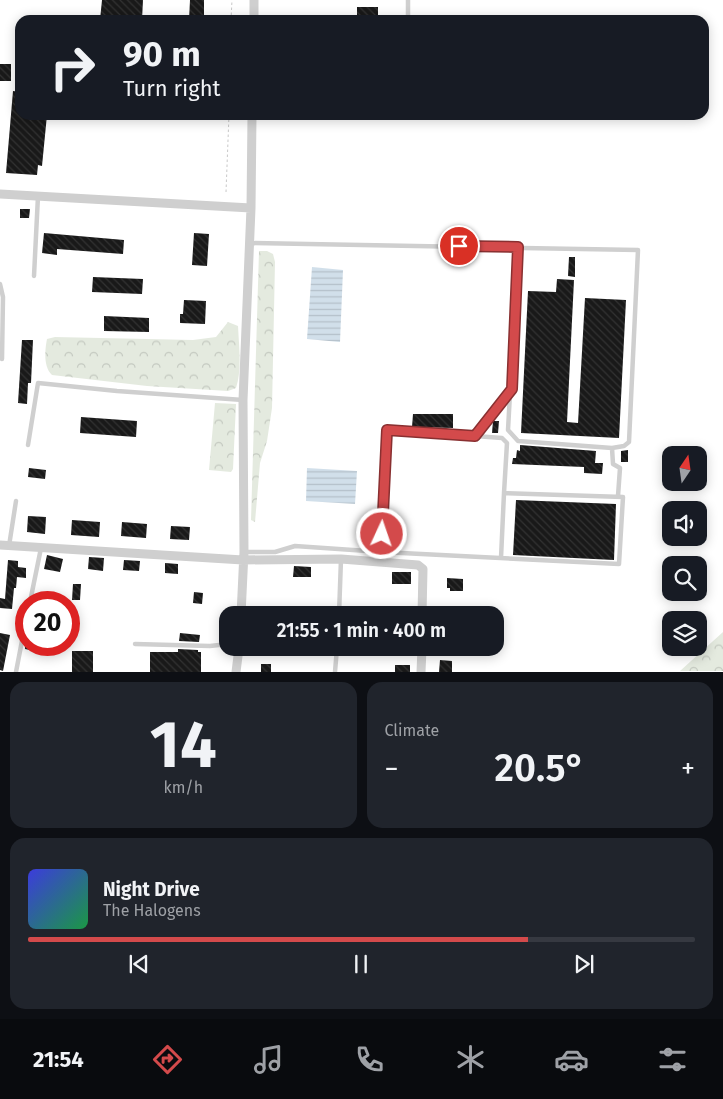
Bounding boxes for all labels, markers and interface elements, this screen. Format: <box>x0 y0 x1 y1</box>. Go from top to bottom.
text: 90 m <box>123 33 201 75</box>
icon: right <box>40 35 105 100</box>
text: Turn right <box>123 75 220 102</box>
pin <box>438 225 480 267</box>
icon: arrive <box>445 232 473 260</box>
north arrow <box>662 446 708 491</box>
map controls <box>662 446 707 656</box>
button: sound <box>662 501 707 546</box>
position arrow <box>355 507 407 559</box>
button: search <box>662 556 707 601</box>
speed limit sign: 20 <box>15 591 80 656</box>
button: layers <box>662 611 707 656</box>
text: 21:55 · 1 min · 400 m <box>277 619 446 642</box>
text: 14 <box>150 706 217 784</box>
text: Climate <box>385 721 439 740</box>
text: 20.5° <box>495 745 585 791</box>
text: − <box>385 752 399 785</box>
text: + <box>681 752 695 785</box>
text: km/h <box>163 778 203 797</box>
text: Night Drive <box>103 878 200 901</box>
text: The Halogens <box>103 901 201 920</box>
icon: previous <box>125 950 153 978</box>
icon: pause <box>347 950 375 978</box>
icon: next <box>570 950 598 978</box>
icon: directions <box>150 1042 185 1077</box>
icon: music <box>251 1042 286 1077</box>
icon: phone <box>352 1042 387 1077</box>
icon: climate <box>453 1042 488 1077</box>
icon: car <box>554 1042 589 1077</box>
icon: filters <box>655 1042 690 1077</box>
text: 21:54 <box>33 1046 84 1073</box>

